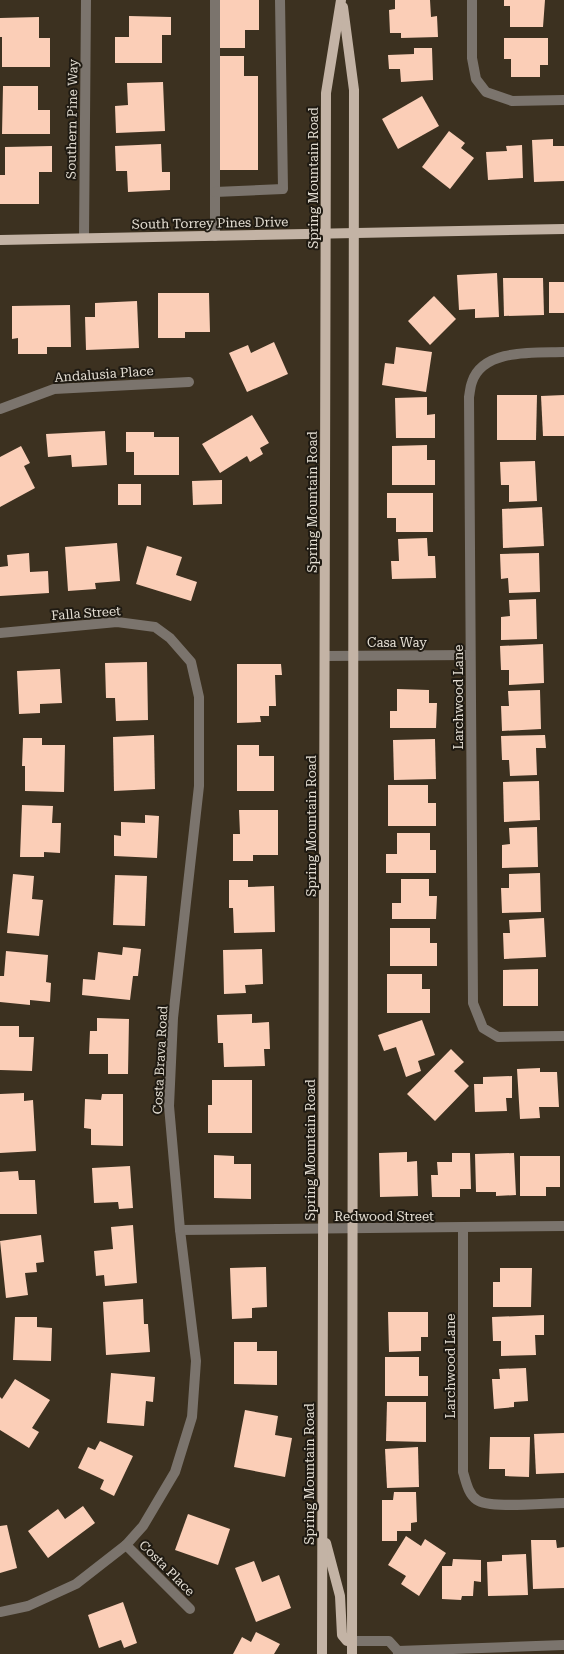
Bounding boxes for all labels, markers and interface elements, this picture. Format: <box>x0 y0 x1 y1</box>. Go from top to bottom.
street label: Southern Pine Way <box>63 58 81 179</box>
street label: Spring Mountain Road <box>306 107 321 249</box>
street label: South Torrey Pines Drive <box>131 214 289 232</box>
street label: Andalusia Place <box>54 363 154 385</box>
street label: Spring Mountain Road <box>305 431 320 573</box>
street label: Falla Street <box>51 603 122 623</box>
street label: Casa Way <box>367 635 427 650</box>
street label: Larchwood Lane <box>451 645 466 749</box>
street label: Spring Mountain Road <box>304 755 319 897</box>
street label: Costa Brava Road <box>150 1005 170 1115</box>
street label: Spring Mountain Road <box>303 1079 318 1221</box>
street label: Redwood Street <box>334 1209 434 1224</box>
street label: Larchwood Lane <box>443 1314 458 1418</box>
street label: Spring Mountain Road <box>302 1403 317 1545</box>
street label: Costa Place <box>136 1537 198 1599</box>

